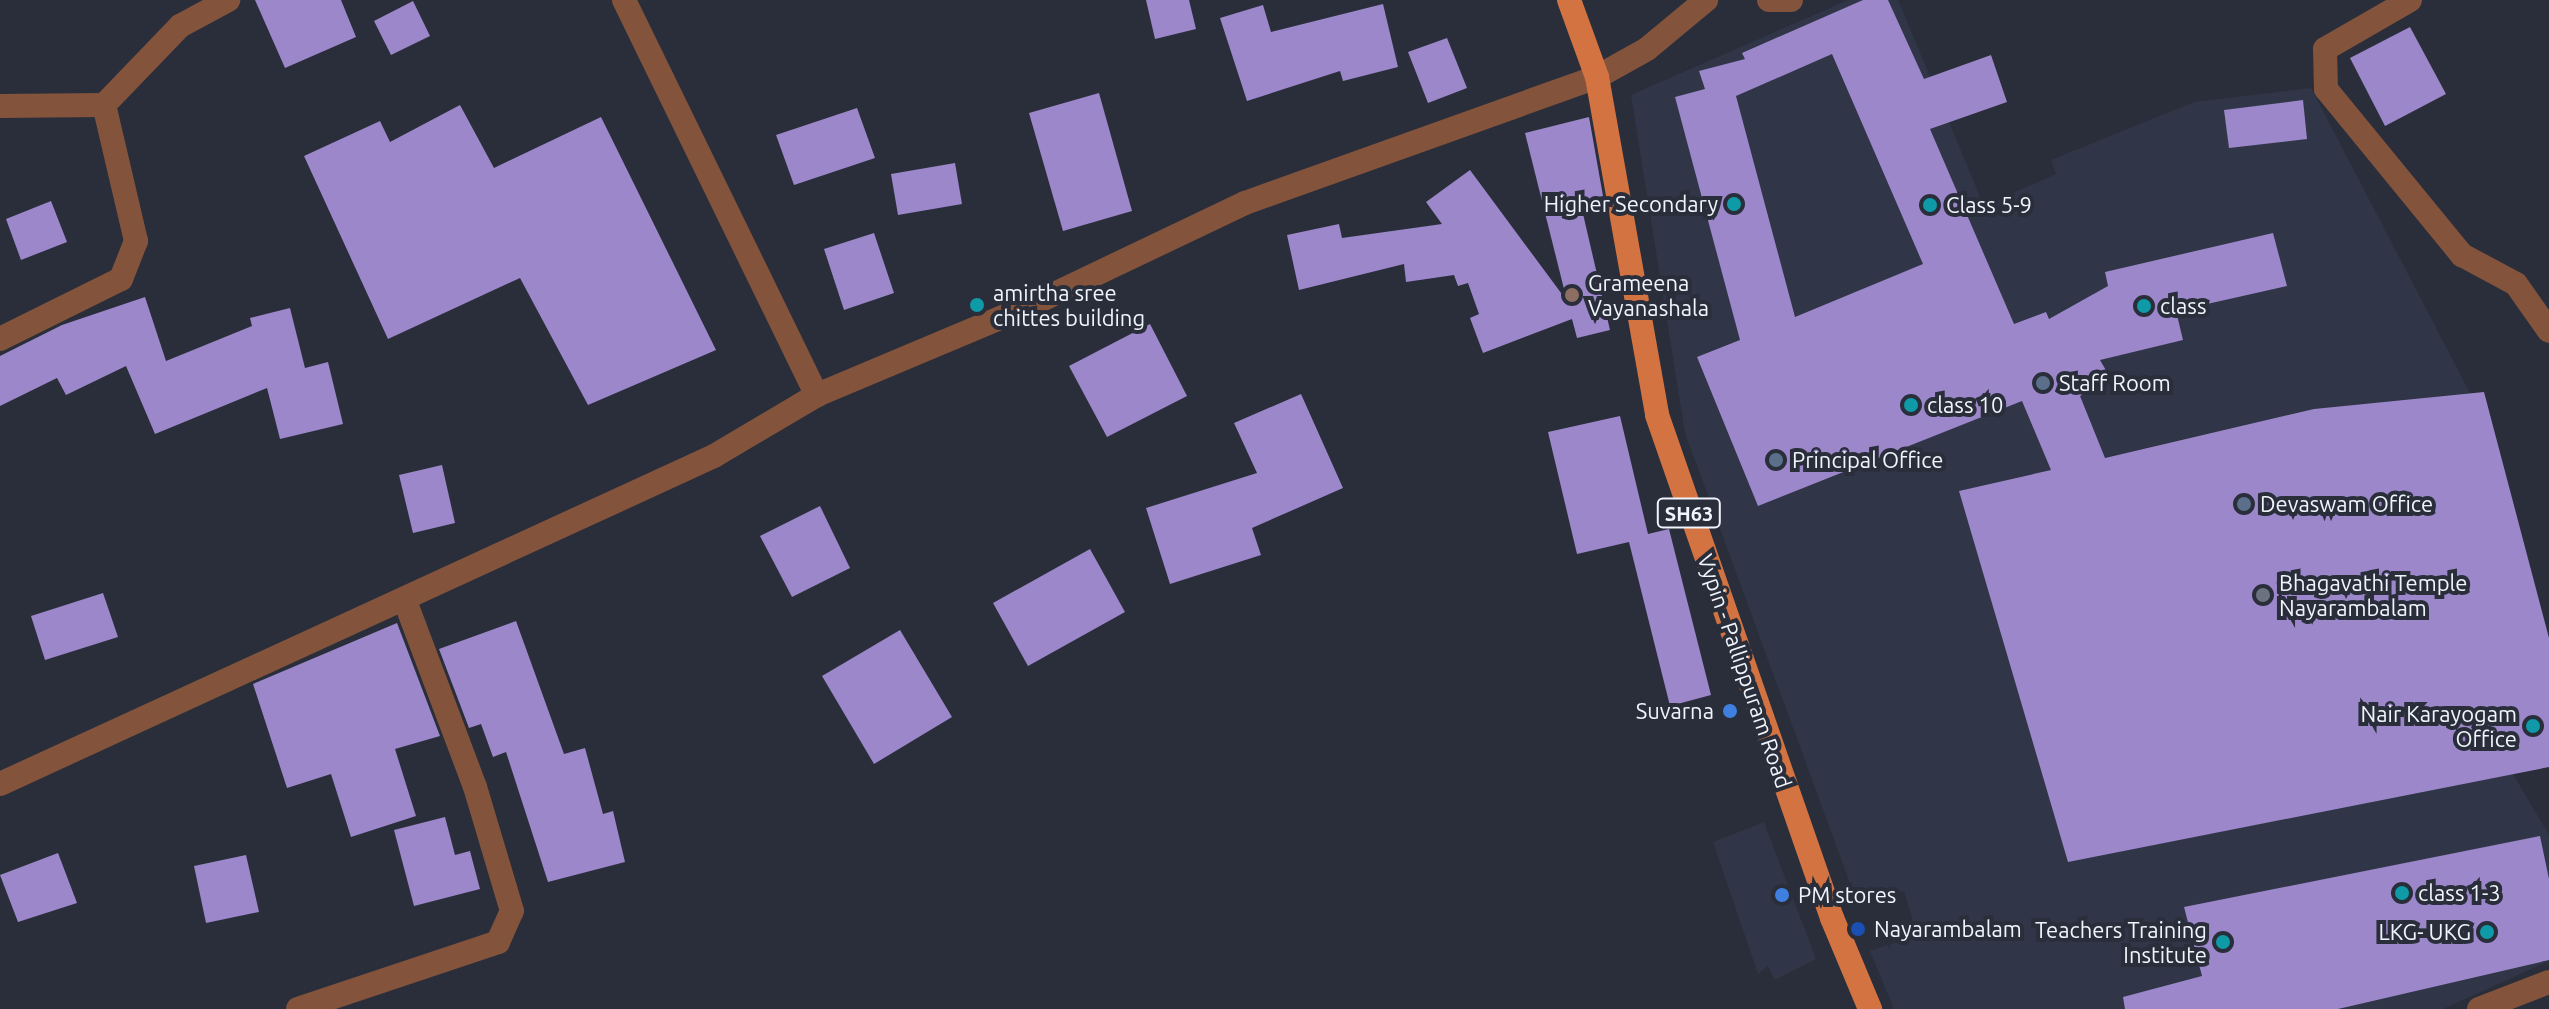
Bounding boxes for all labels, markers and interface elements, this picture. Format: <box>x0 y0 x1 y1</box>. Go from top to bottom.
place label: Higher Secondary <box>1544 191 1718 217</box>
place label: Class 5-9 <box>1946 192 2032 218</box>
marker: Higher Secondary <box>1725 195 1743 213</box>
marker: Class 5-9 <box>1921 196 1939 214</box>
place label: Grameena Vayanashala <box>1588 269 1709 320</box>
place label: amirtha sree chittes building <box>993 279 1145 330</box>
marker: Grameena Vayanashala <box>1563 286 1581 304</box>
place label: class <box>2160 293 2206 319</box>
marker: amirtha sree chittes building <box>968 296 986 314</box>
marker: class <box>2135 297 2153 315</box>
place label: Staff Room <box>2059 370 2171 396</box>
marker: Staff Room <box>2034 374 2052 392</box>
place label: class 10 <box>1927 392 2003 418</box>
marker: class 10 <box>1902 396 1920 414</box>
place label: Principal Office <box>1792 447 1943 473</box>
marker: Principal Office <box>1767 451 1785 469</box>
place label: Devaswam Office <box>2260 491 2433 517</box>
marker: Devaswam Office <box>2235 495 2253 513</box>
road number: SH63 <box>1655 497 1723 529</box>
street label: Vypin - Pallippuram Road <box>1693 551 1797 791</box>
place label: Bhagavathi Temple Nayarambalam <box>2279 569 2467 620</box>
marker: Bhagavathi Temple Nayarambalam <box>2254 586 2272 604</box>
place label: Suvarna <box>1636 698 1714 724</box>
place label: Nair Karayogam Office <box>2361 700 2517 752</box>
marker: Suvarna <box>1721 702 1739 720</box>
marker: Nair Karayogam Office <box>2524 717 2542 735</box>
place label: class 1-3 <box>2418 880 2501 906</box>
place label: PM stores <box>1798 882 1896 908</box>
marker: class 1-3 <box>2393 884 2411 902</box>
marker: PM stores <box>1773 886 1791 904</box>
place label: Nayarambalam <box>1874 916 2022 942</box>
place label: Teachers Training Institute <box>2035 916 2207 968</box>
place label: LKG- UKG <box>2379 919 2471 945</box>
marker: Nayarambalam <box>1849 920 1867 938</box>
marker: LKG- UKG <box>2478 923 2496 941</box>
marker: Teachers Training Institute <box>2214 933 2232 951</box>

